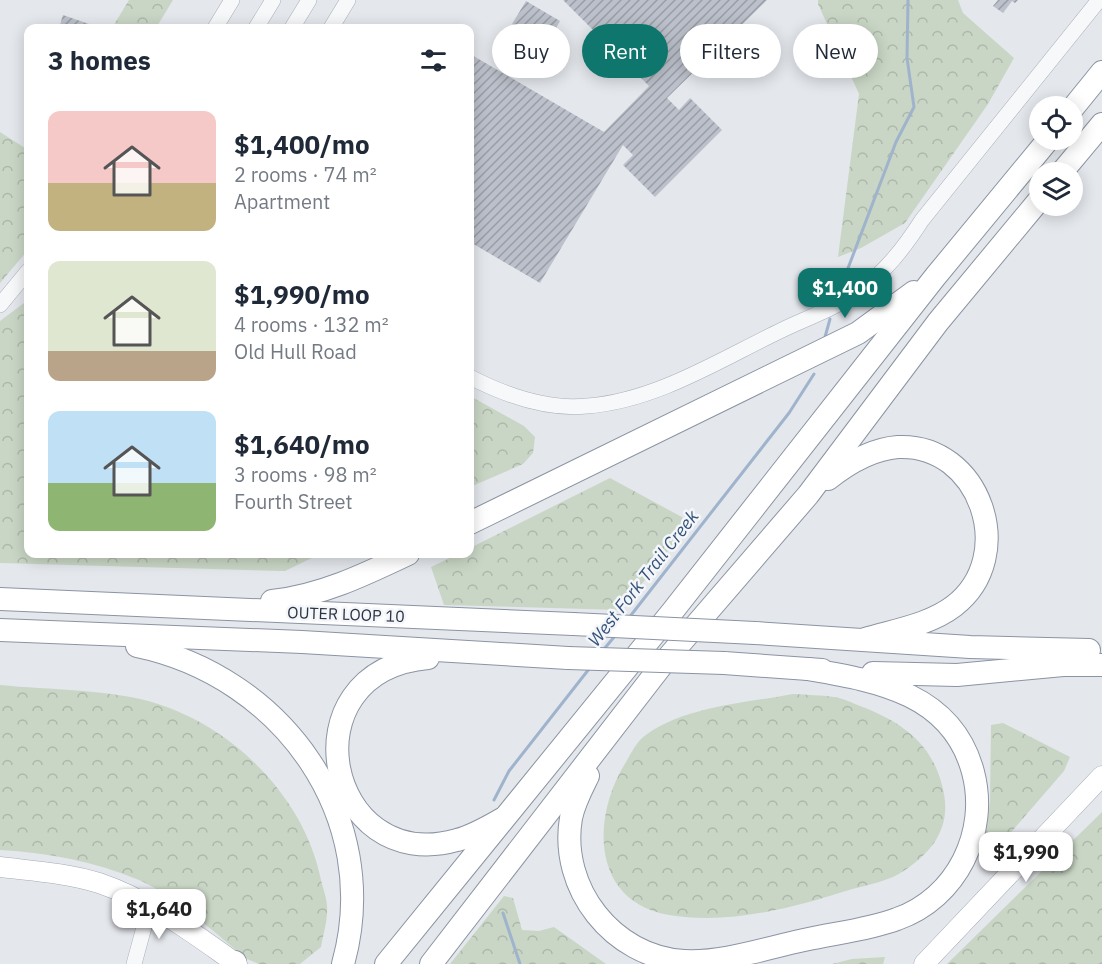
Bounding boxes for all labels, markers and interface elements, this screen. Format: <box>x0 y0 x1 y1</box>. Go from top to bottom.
chip: Buy <box>492 24 570 78</box>
chip: Rent <box>582 24 668 78</box>
chip: Filters <box>680 24 781 78</box>
chip: New <box>793 24 878 78</box>
text: 3 homes <box>48 43 151 77</box>
icon: filters <box>417 44 450 77</box>
map controls <box>1029 96 1083 216</box>
button: locate <box>1029 96 1083 150</box>
text: $1,400/mo <box>234 127 370 161</box>
icon: home <box>96 135 168 207</box>
text: 2 rooms · 74 m² <box>234 161 377 188</box>
button: layers <box>1029 162 1083 216</box>
text: Apartment <box>234 188 330 215</box>
pin: $1,400 <box>796 268 894 319</box>
text: $1,400 <box>812 274 878 301</box>
text: $1,990/mo <box>234 277 370 311</box>
icon: home <box>96 285 168 357</box>
text: 4 rooms · 132 m² <box>234 311 389 338</box>
text: Old Hull Road <box>234 338 357 365</box>
text: $1,640/mo <box>234 427 370 461</box>
icon: home <box>96 435 168 507</box>
text: 3 rooms · 98 m² <box>234 461 377 488</box>
text: Fourth Street <box>234 488 353 515</box>
water label: West Fork Trail Creek <box>583 505 704 651</box>
street label: OUTER LOOP 10 <box>287 602 405 626</box>
pin: $1,990 <box>977 832 1075 883</box>
text: $1,990 <box>993 838 1059 865</box>
pin: $1,640 <box>110 889 208 940</box>
text: $1,640 <box>126 895 192 922</box>

